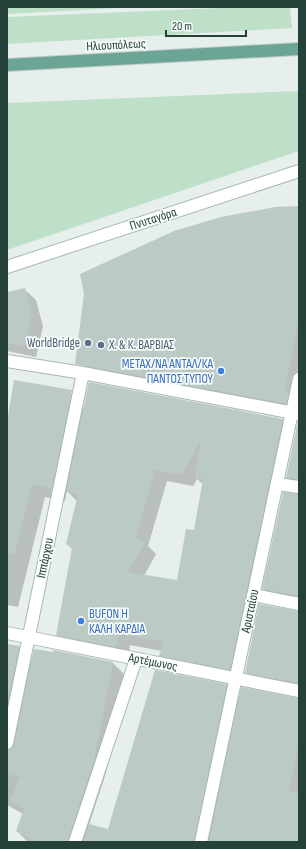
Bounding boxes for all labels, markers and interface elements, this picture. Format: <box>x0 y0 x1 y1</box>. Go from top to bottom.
scale bar <box>166 12 246 38</box>
text: 20 m <box>172 19 192 34</box>
street label: Ηλιουπόλεως <box>86 35 146 55</box>
street label: Πνυταγόρα <box>127 204 179 234</box>
place label: WorldBridge <box>27 335 80 351</box>
place label: Χ. & Κ. ΒΑΡΒΙΑΣ <box>108 337 174 353</box>
marker: WorldBridge <box>83 338 93 348</box>
marker: Χ. & Κ. ΒΑΡΒΙΑΣ <box>96 340 106 350</box>
place label: ΜΕΤΑΧ/ΝΑ ΑΝΤΑΛ/ΚΑ ΠΑΝΤΟΣ ΤΥΠΟΥ <box>122 356 214 387</box>
marker: ΜΕΤΑΧ/ΝΑ ΑΝΤΑΛ/ΚΑ ΠΑΝΤΟΣ ΤΥΠΟΥ <box>216 366 226 376</box>
street label: Ιππάρχου <box>33 536 57 580</box>
street label: Αρισταίου <box>237 588 262 635</box>
place label: BUFON Η ΚΑΛΗ ΚΑΡΔΙΑ <box>89 606 145 637</box>
marker: BUFON Η ΚΑΛΗ ΚΑΡΔΙΑ <box>76 616 86 626</box>
street label: Αρτέμωνος <box>126 649 179 675</box>

